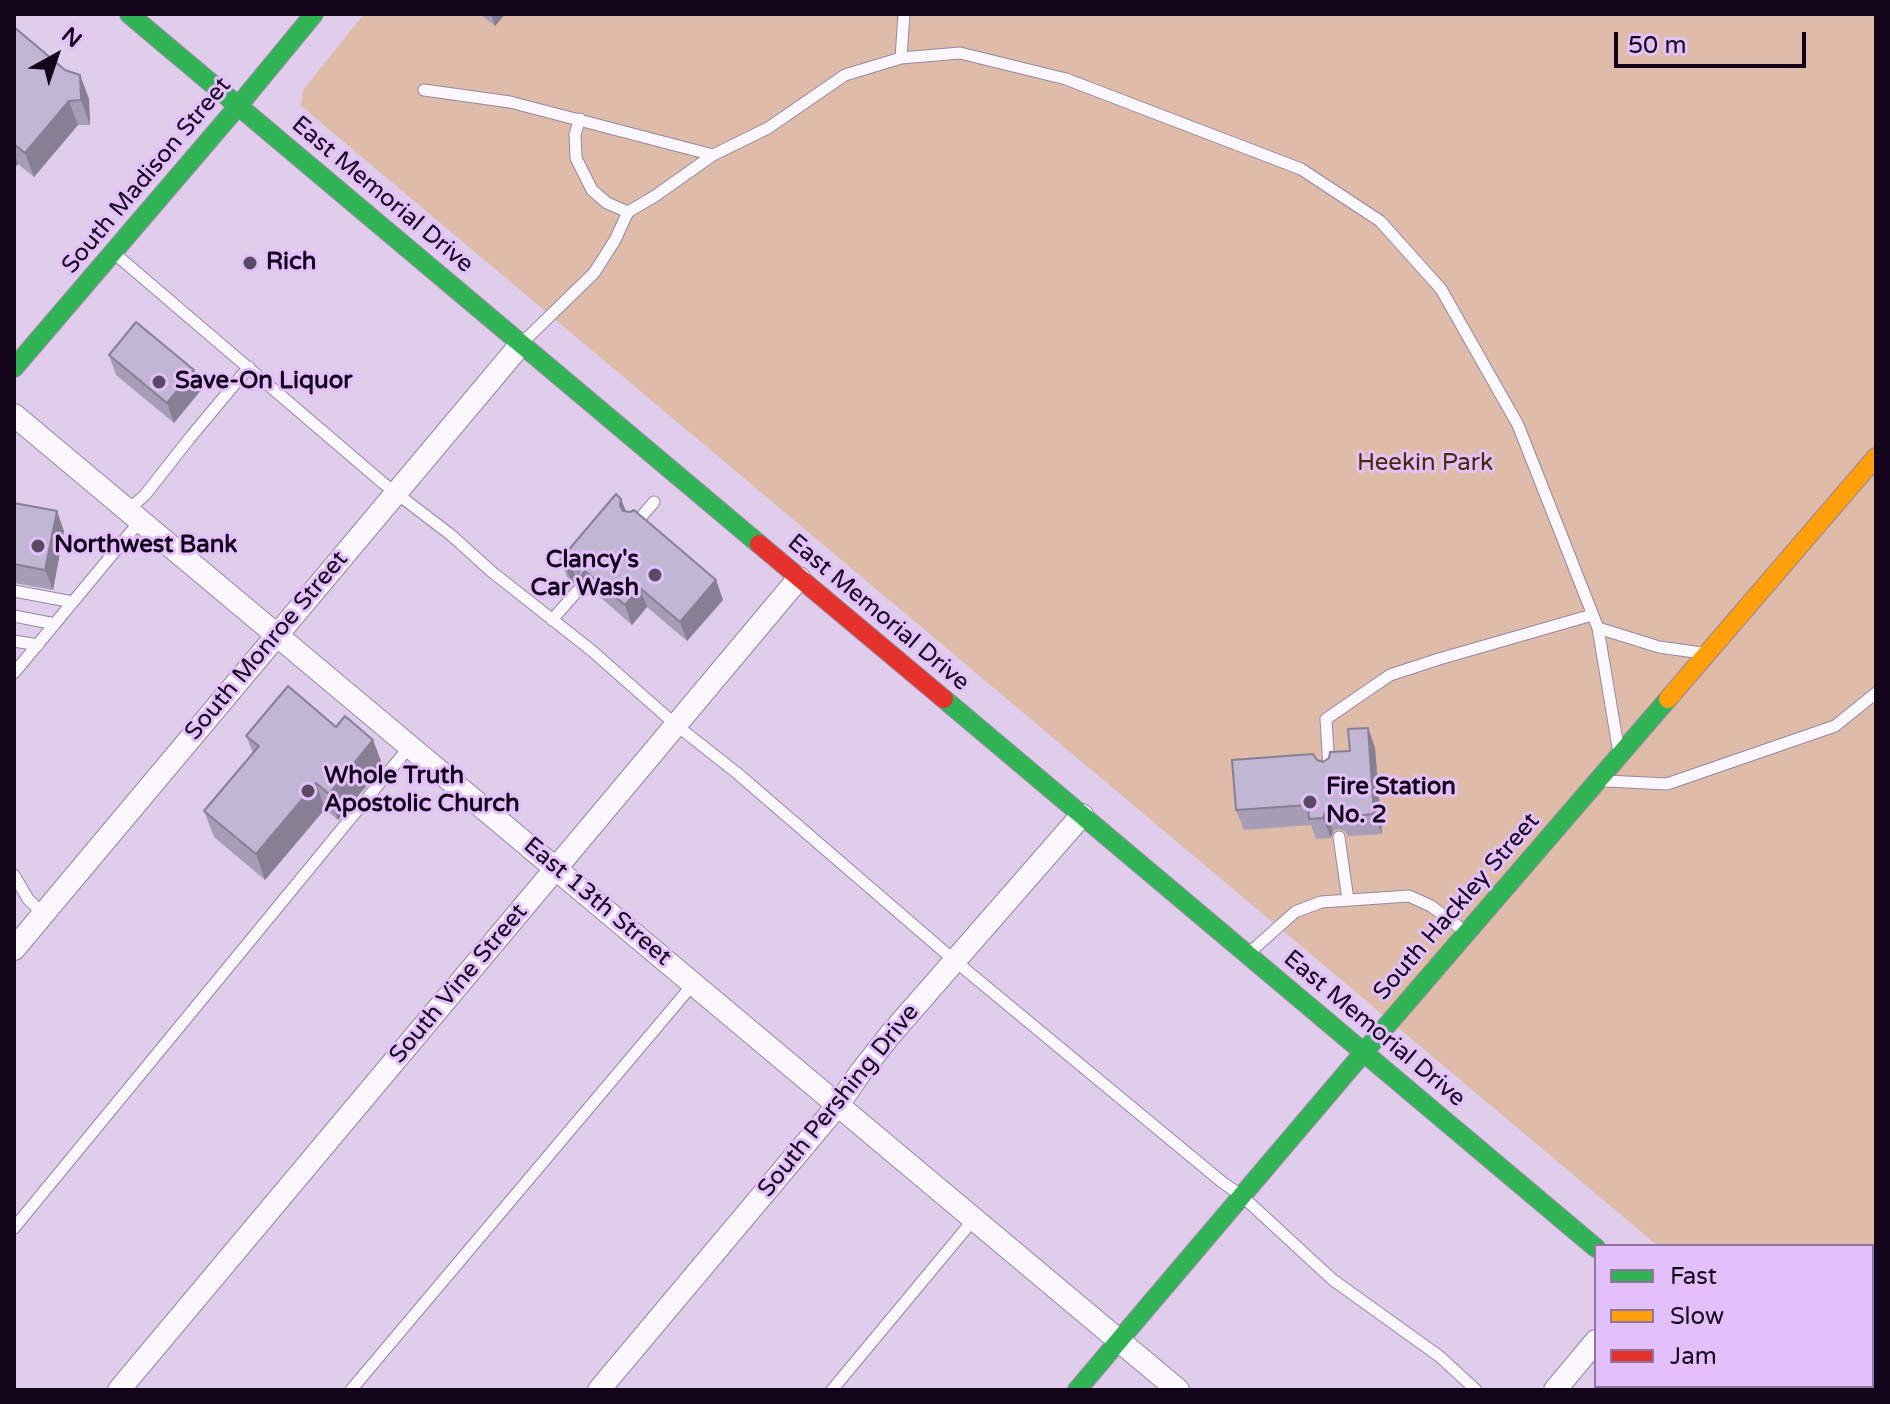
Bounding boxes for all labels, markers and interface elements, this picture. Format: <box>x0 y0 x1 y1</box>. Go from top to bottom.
north arrow <box>16 16 96 96</box>
scale bar <box>1618 16 1810 66</box>
text: N <box>56 22 87 53</box>
text: 50 m <box>1628 31 1686 60</box>
street label: South Madison Street <box>56 72 238 280</box>
street label: East Memorial Drive <box>285 111 479 279</box>
place label: Rich <box>266 249 316 277</box>
marker: Rich <box>241 254 259 272</box>
place label: Save-On Liquor <box>175 368 352 396</box>
marker: Save-On Liquor <box>150 373 168 391</box>
park label: Heekin Park <box>1357 450 1493 478</box>
street label: East Memorial Drive <box>781 529 975 697</box>
place label: Northwest Bank <box>54 532 237 560</box>
marker: Northwest Bank <box>29 537 47 555</box>
street label: South Monroe Street <box>180 546 354 746</box>
place label: Clancy's Car Wash <box>530 547 639 603</box>
marker: Clancy's Car Wash <box>646 566 664 584</box>
place label: Whole Truth Apostolic Church <box>324 763 520 819</box>
place label: Fire Station No. 2 <box>1326 774 1456 830</box>
marker: Whole Truth Apostolic Church <box>299 782 317 800</box>
marker: Fire Station No. 2 <box>1301 793 1319 811</box>
street label: South Hackley Street <box>1368 807 1546 1007</box>
street label: East 13th Street <box>517 832 677 972</box>
street label: South Vine Street <box>384 898 534 1070</box>
street label: East Memorial Drive <box>1277 945 1471 1113</box>
street label: South Pershing Drive <box>752 999 926 1203</box>
legend <box>1594 1244 1874 1388</box>
text: Fast <box>1670 1262 1717 1291</box>
text: Slow <box>1670 1302 1724 1331</box>
text: Jam <box>1670 1342 1717 1371</box>

